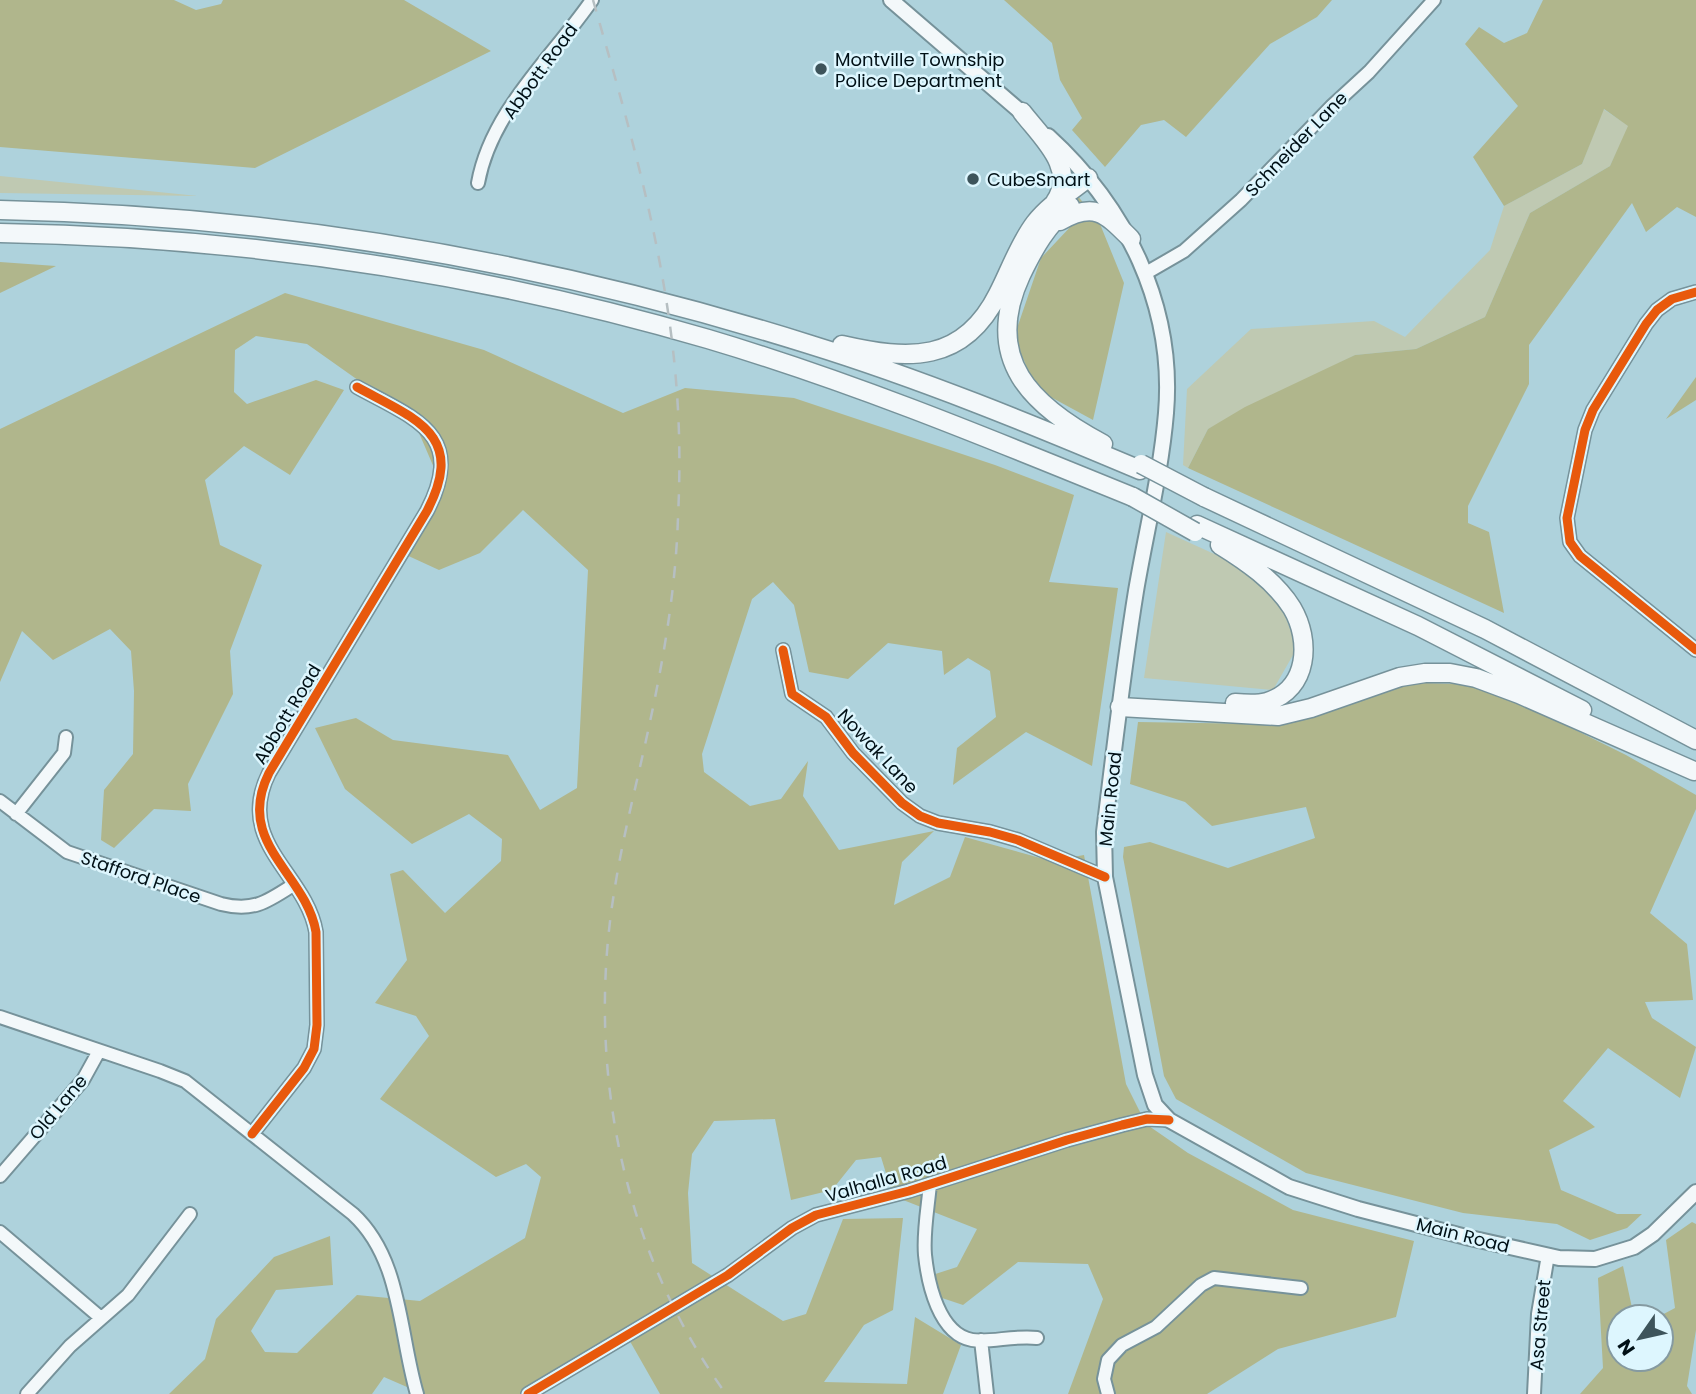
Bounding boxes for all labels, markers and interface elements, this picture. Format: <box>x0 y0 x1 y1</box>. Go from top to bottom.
street label: Abbott Road <box>497 18 583 124</box>
place label: Montville Township Police Department <box>835 47 1005 93</box>
marker: Montville Township Police Department <box>813 61 829 77</box>
street label: Schneider Lane <box>1239 86 1353 202</box>
place label: CubeSmart <box>987 167 1090 192</box>
marker: CubeSmart <box>965 171 981 187</box>
street label: Abbott Road <box>247 659 327 769</box>
street label: Nowak Lane <box>832 703 924 799</box>
street label: Main Road <box>1093 750 1127 848</box>
street label: Stafford Place <box>78 845 204 909</box>
street label: Old Lane <box>23 1069 93 1145</box>
street label: Valhalla Road <box>822 1150 950 1208</box>
street label: Main Road <box>1414 1211 1512 1259</box>
street label: Asa Street <box>1524 1278 1556 1372</box>
north arrow <box>1605 1303 1675 1373</box>
text: N <box>1611 1334 1642 1361</box>

